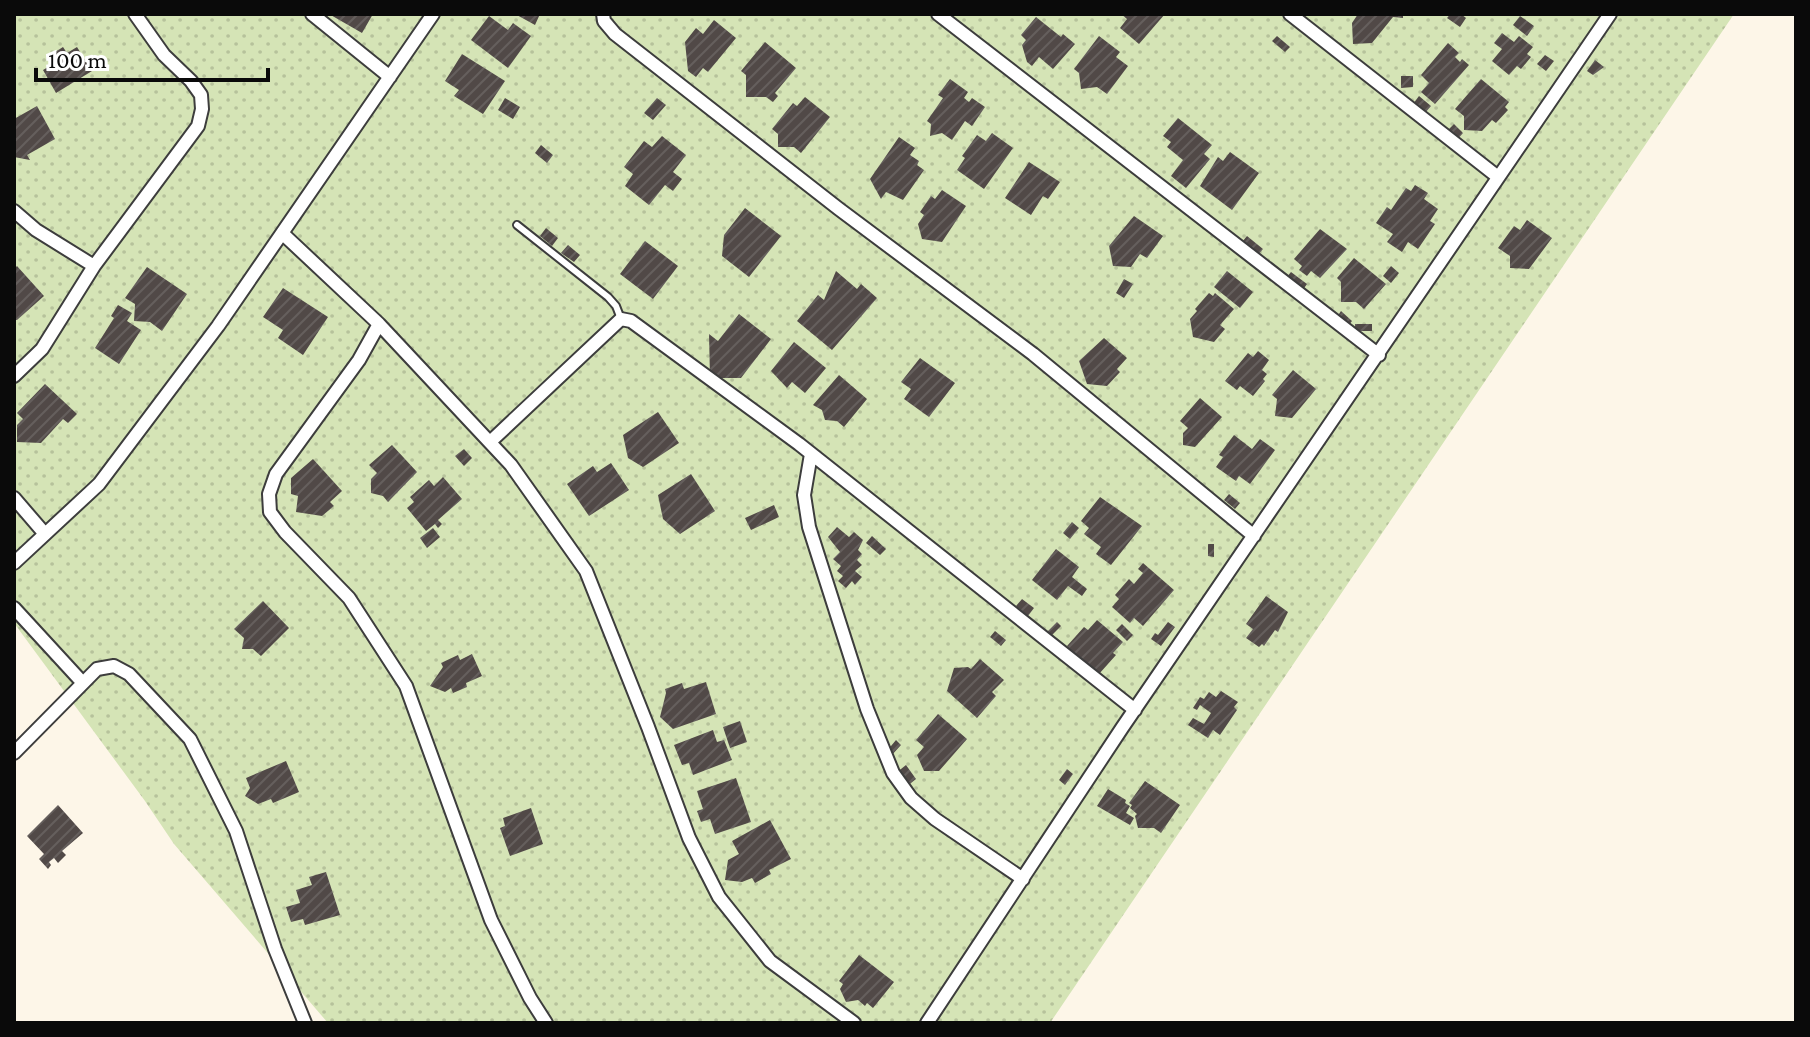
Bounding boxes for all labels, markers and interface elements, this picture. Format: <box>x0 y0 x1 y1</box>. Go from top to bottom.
scale bar <box>36 32 268 82</box>
text: 100 m <box>48 46 107 73</box>

